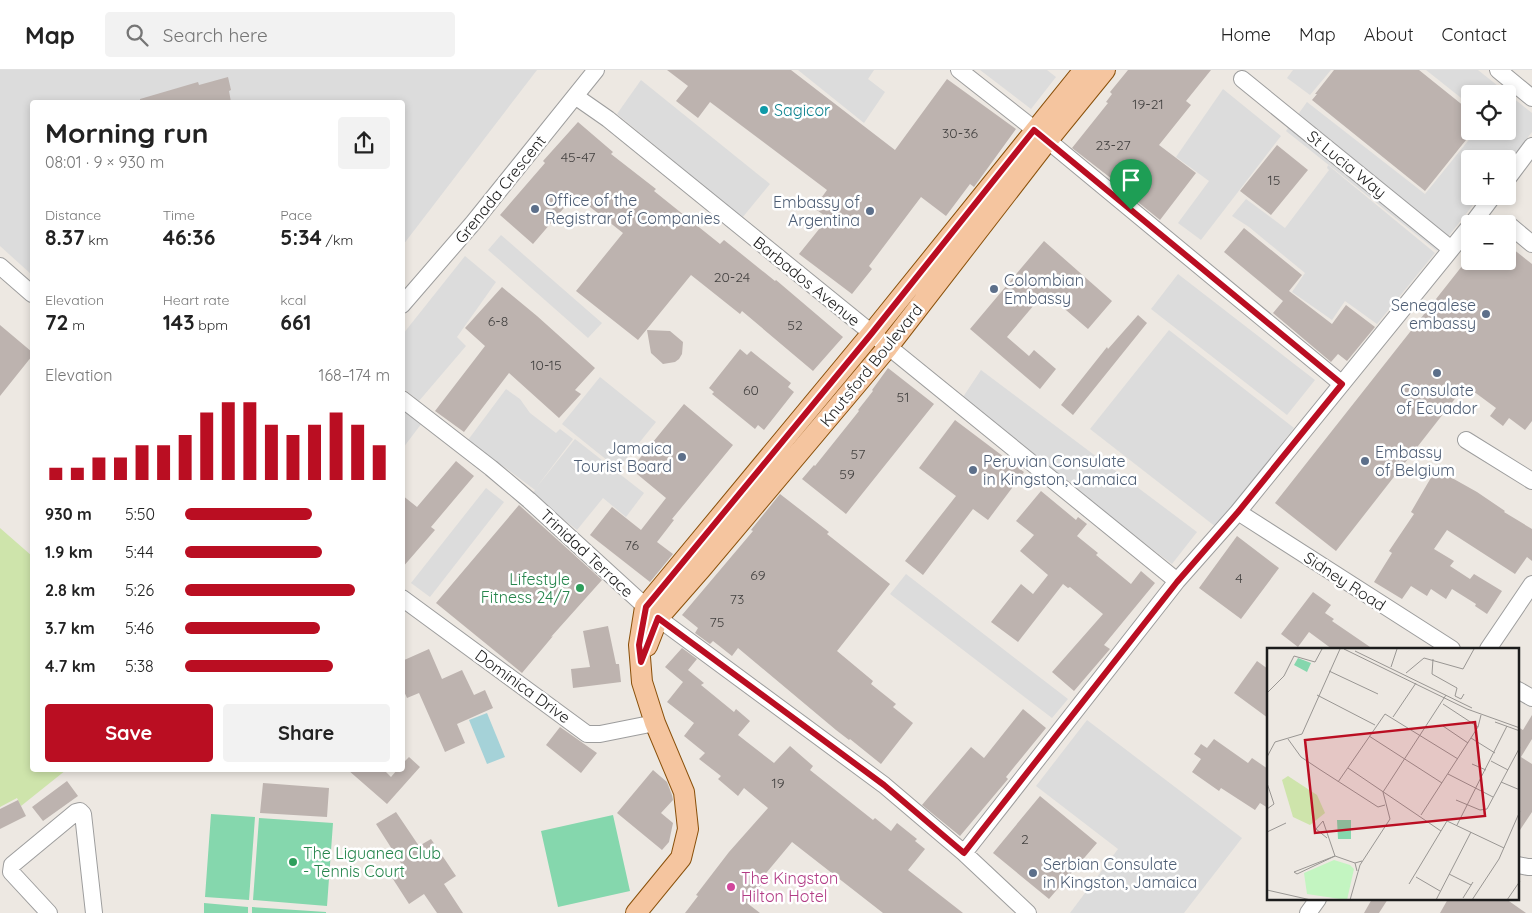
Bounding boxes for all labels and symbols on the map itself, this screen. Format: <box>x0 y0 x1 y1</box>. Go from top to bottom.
house number: 19-21 <box>1132 95 1164 113</box>
place label: Sagicor <box>774 100 830 120</box>
marker: Sagicor <box>758 104 770 116</box>
house number: 30-36 <box>942 124 978 142</box>
street label: St Lucia Way <box>1303 126 1391 202</box>
street label: Grenada Crescent <box>450 131 550 247</box>
house number: 23-27 <box>1095 136 1131 154</box>
house number: 45-47 <box>561 148 595 166</box>
pin <box>1110 159 1152 210</box>
house number: 15 <box>1268 171 1280 189</box>
place label: Office of the Registrar of Companies <box>545 190 720 228</box>
place label: Embassy of Argentina <box>773 192 860 230</box>
marker: Office of the Registrar of Companies <box>529 203 541 215</box>
marker: Embassy of Argentina <box>864 205 876 217</box>
street label: Barbados Avenue <box>750 232 864 330</box>
house number: 20-24 <box>714 268 750 286</box>
place label: Colombian Embassy <box>1004 270 1084 308</box>
marker: Colombian Embassy <box>988 283 1000 295</box>
place label: Senegalese embassy <box>1391 295 1476 333</box>
street label: Knutsford Boulevard <box>815 300 927 430</box>
marker: Senegalese embassy <box>1480 308 1492 320</box>
house number: 6-8 <box>488 312 508 330</box>
house number: 52 <box>787 316 803 334</box>
house number: 10-15 <box>530 356 562 374</box>
marker: Consulate of Ecuador <box>1431 367 1443 379</box>
place label: Consulate of Ecuador <box>1396 380 1478 418</box>
house number: 60 <box>743 381 759 399</box>
house number: 51 <box>897 388 909 406</box>
place label: Jamaica Tourist Board <box>573 438 672 476</box>
place label: Embassy of Belgium <box>1375 442 1455 480</box>
house number: 57 <box>851 445 865 463</box>
marker: Jamaica Tourist Board <box>676 451 688 463</box>
place label: Peruvian Consulate in Kingston, Jamaica <box>983 451 1137 489</box>
marker: Embassy of Belgium <box>1359 455 1371 467</box>
marker: Peruvian Consulate in Kingston, Jamaica <box>967 464 979 476</box>
house number: 59 <box>839 465 855 483</box>
street label: Trinidad Terrace <box>536 505 638 601</box>
house number: 76 <box>625 536 640 554</box>
street label: Sidney Road <box>1300 547 1390 615</box>
house number: 69 <box>750 566 766 584</box>
place label: Lifestyle Fitness 24/7 <box>481 569 570 607</box>
house number: 4 <box>1235 569 1243 587</box>
marker: Lifestyle Fitness 24/7 <box>574 582 586 594</box>
house number: 73 <box>730 590 744 608</box>
house number: 75 <box>710 613 724 631</box>
street label: Dominica Drive <box>471 645 575 727</box>
inset map <box>1267 648 1520 900</box>
house number: 19 <box>772 774 785 792</box>
house number: 2 <box>1021 830 1029 848</box>
place label: The Liguanea Club - Tennis Court <box>303 843 441 881</box>
place label: Serbian Consulate in Kingston, Jamaica <box>1043 854 1197 892</box>
marker: The Liguanea Club - Tennis Court <box>287 856 299 868</box>
marker: Serbian Consulate in Kingston, Jamaica <box>1027 867 1039 879</box>
place label: The Kingston Hilton Hotel <box>741 868 838 906</box>
marker: The Kingston Hilton Hotel <box>725 881 737 893</box>

